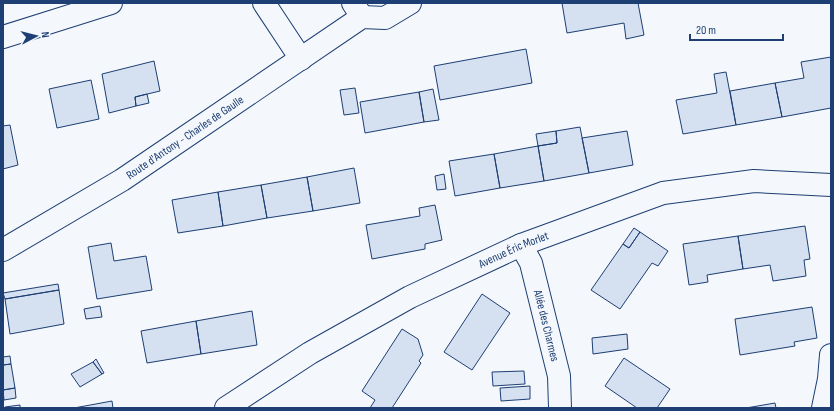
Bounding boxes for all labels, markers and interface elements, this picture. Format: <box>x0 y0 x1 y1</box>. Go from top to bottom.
north arrow <box>16 16 56 56</box>
scale bar <box>690 16 783 42</box>
text: 20 m <box>696 23 716 38</box>
text: N <box>39 31 52 39</box>
street label: Route d'Antony - Charles de Gaulle <box>123 92 247 183</box>
street label: Avenue Éric Morlet <box>475 228 551 272</box>
street label: Allée des Charmes <box>530 287 563 363</box>

